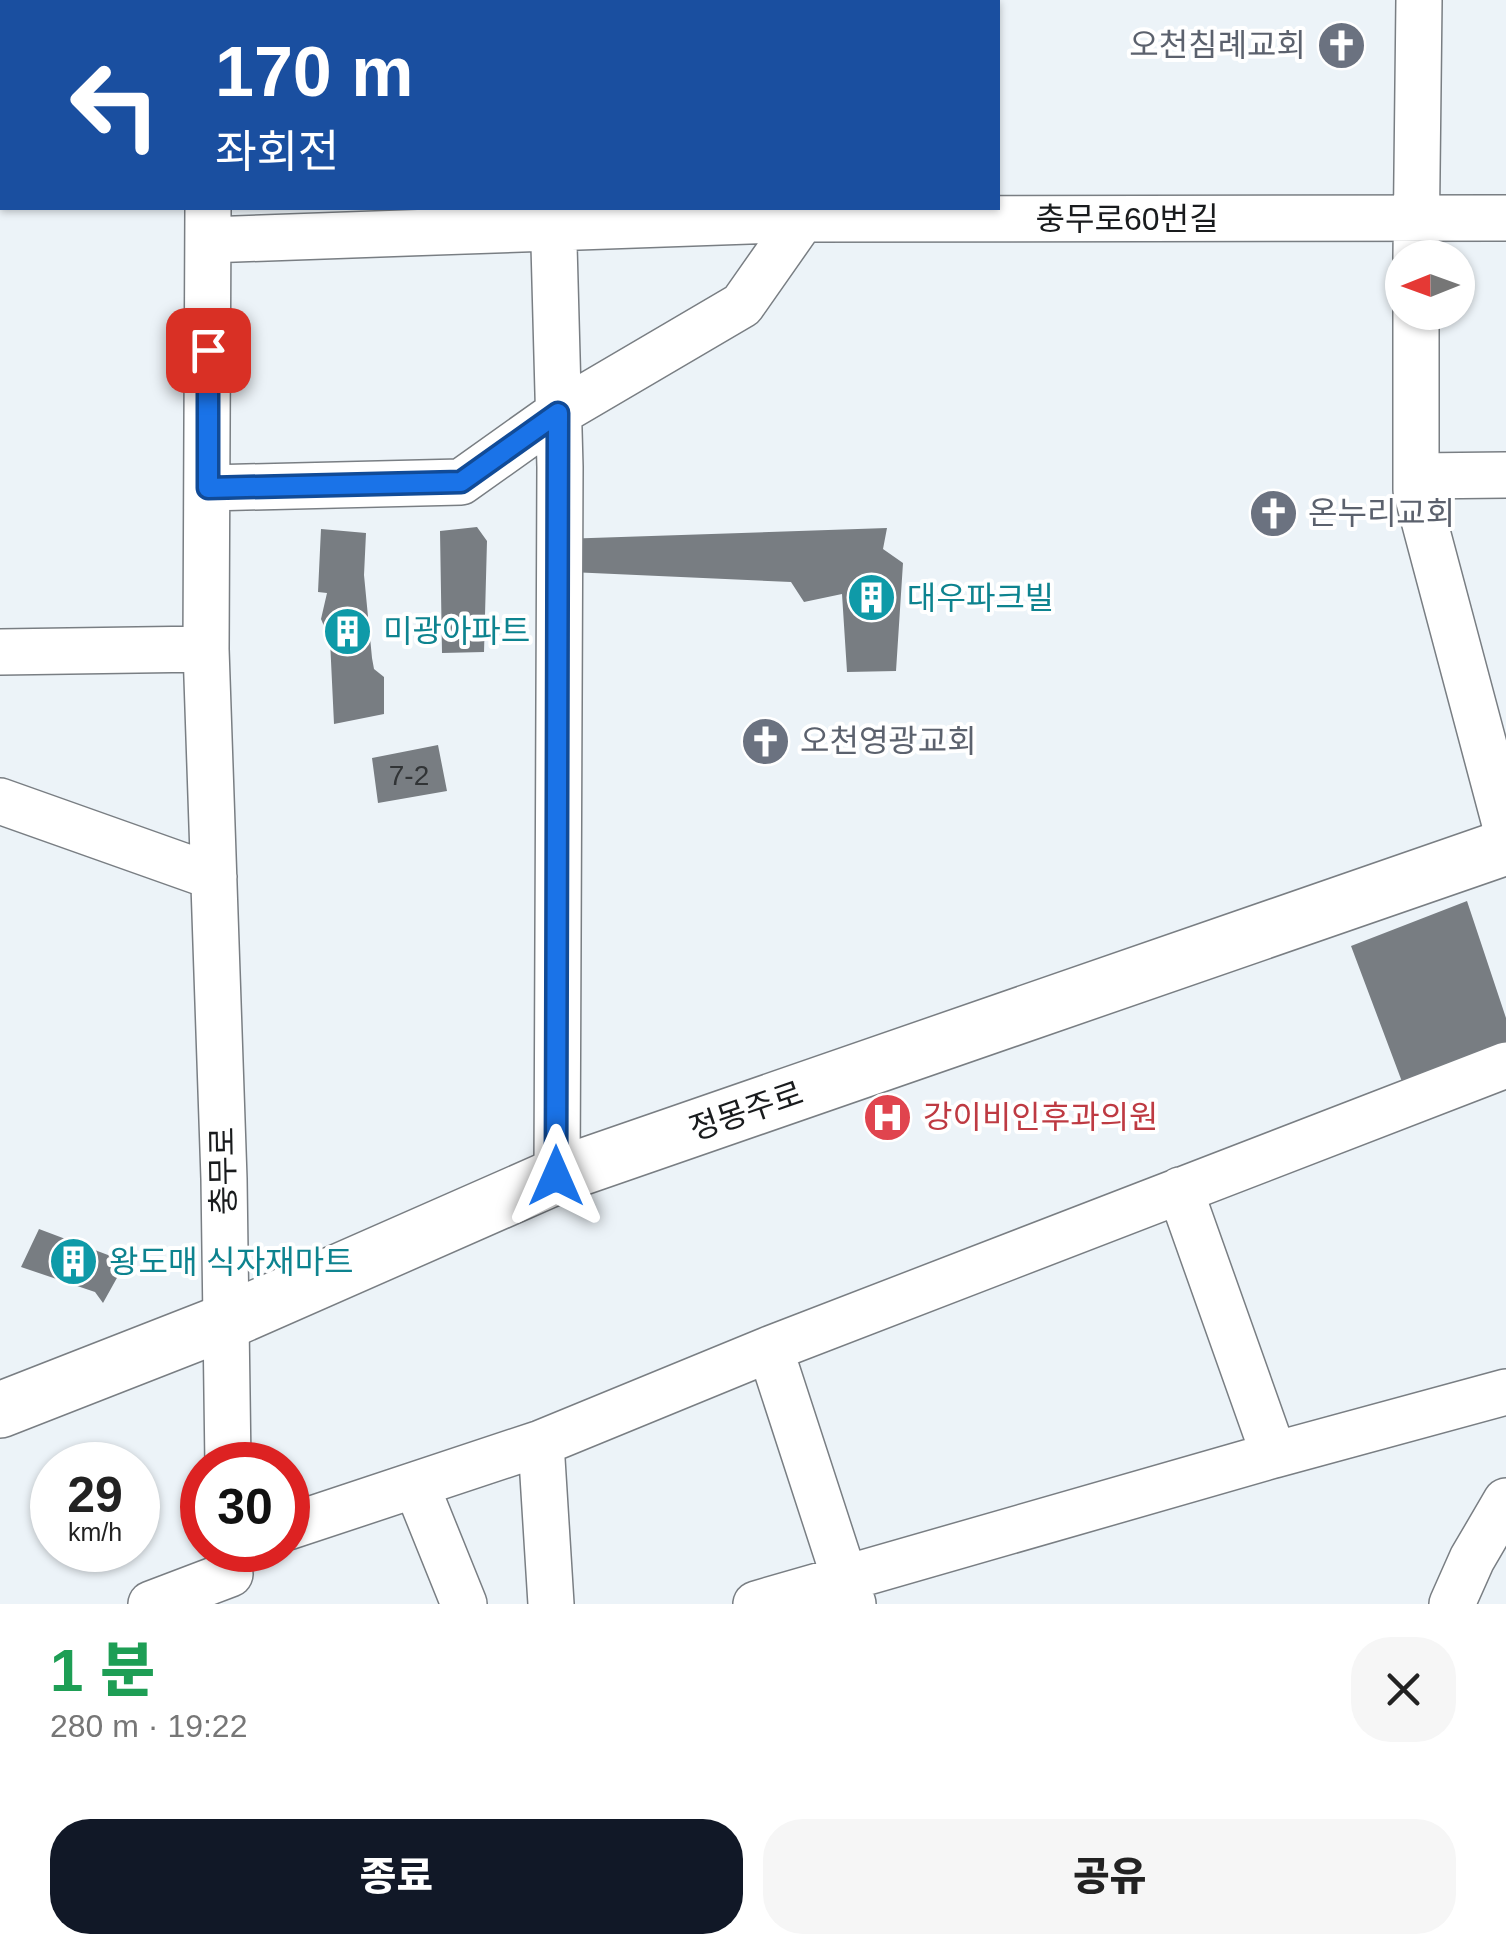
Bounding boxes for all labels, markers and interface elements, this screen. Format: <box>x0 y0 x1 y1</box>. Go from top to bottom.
church icon: 오천침례교회 <box>1315 19 1367 71</box>
place label: 오천침례교회 <box>1129 27 1306 63</box>
text: 170 m <box>215 33 413 111</box>
icon: left <box>50 40 180 170</box>
text: 좌회전 <box>215 126 339 177</box>
street label: 충무로60번길 <box>1036 201 1218 237</box>
north arrow <box>1385 240 1475 330</box>
map controls <box>1385 240 1475 330</box>
pin <box>166 308 251 393</box>
icon: arrive <box>181 323 236 378</box>
church icon: 온누리교회 <box>1247 487 1299 539</box>
place label: 온누리교회 <box>1308 495 1455 531</box>
building icon: 대우파크빌 <box>846 572 898 624</box>
place label: 대우파크빌 <box>907 580 1054 616</box>
building icon: 미광아파트 <box>322 605 374 657</box>
place label: 미광아파트 <box>383 613 530 649</box>
church icon: 오천영광교회 <box>739 715 791 767</box>
place label: 오천영광교회 <box>800 723 977 759</box>
house number: 7-2 <box>389 760 429 791</box>
street label: 정몽주로 <box>684 1075 808 1147</box>
hospital icon: 강이비인후과의원 <box>862 1091 914 1143</box>
place label: 강이비인후과의원 <box>923 1099 1159 1135</box>
position arrow <box>504 1124 608 1228</box>
street label: 충무로 <box>204 1127 242 1215</box>
building icon: 왕도매 식자재마트 <box>48 1236 100 1288</box>
place label: 왕도매 식자재마트 <box>109 1244 353 1280</box>
speed limit sign: 30 <box>180 1442 310 1572</box>
text: 29 <box>67 1467 123 1523</box>
text: km/h <box>68 1518 122 1546</box>
text: 1 분 <box>50 1637 155 1704</box>
button: close <box>1351 1637 1456 1742</box>
text: 280 m · 19:22 <box>50 1708 247 1744</box>
button: 종료 <box>50 1819 743 1934</box>
button: 공유 <box>763 1819 1456 1934</box>

